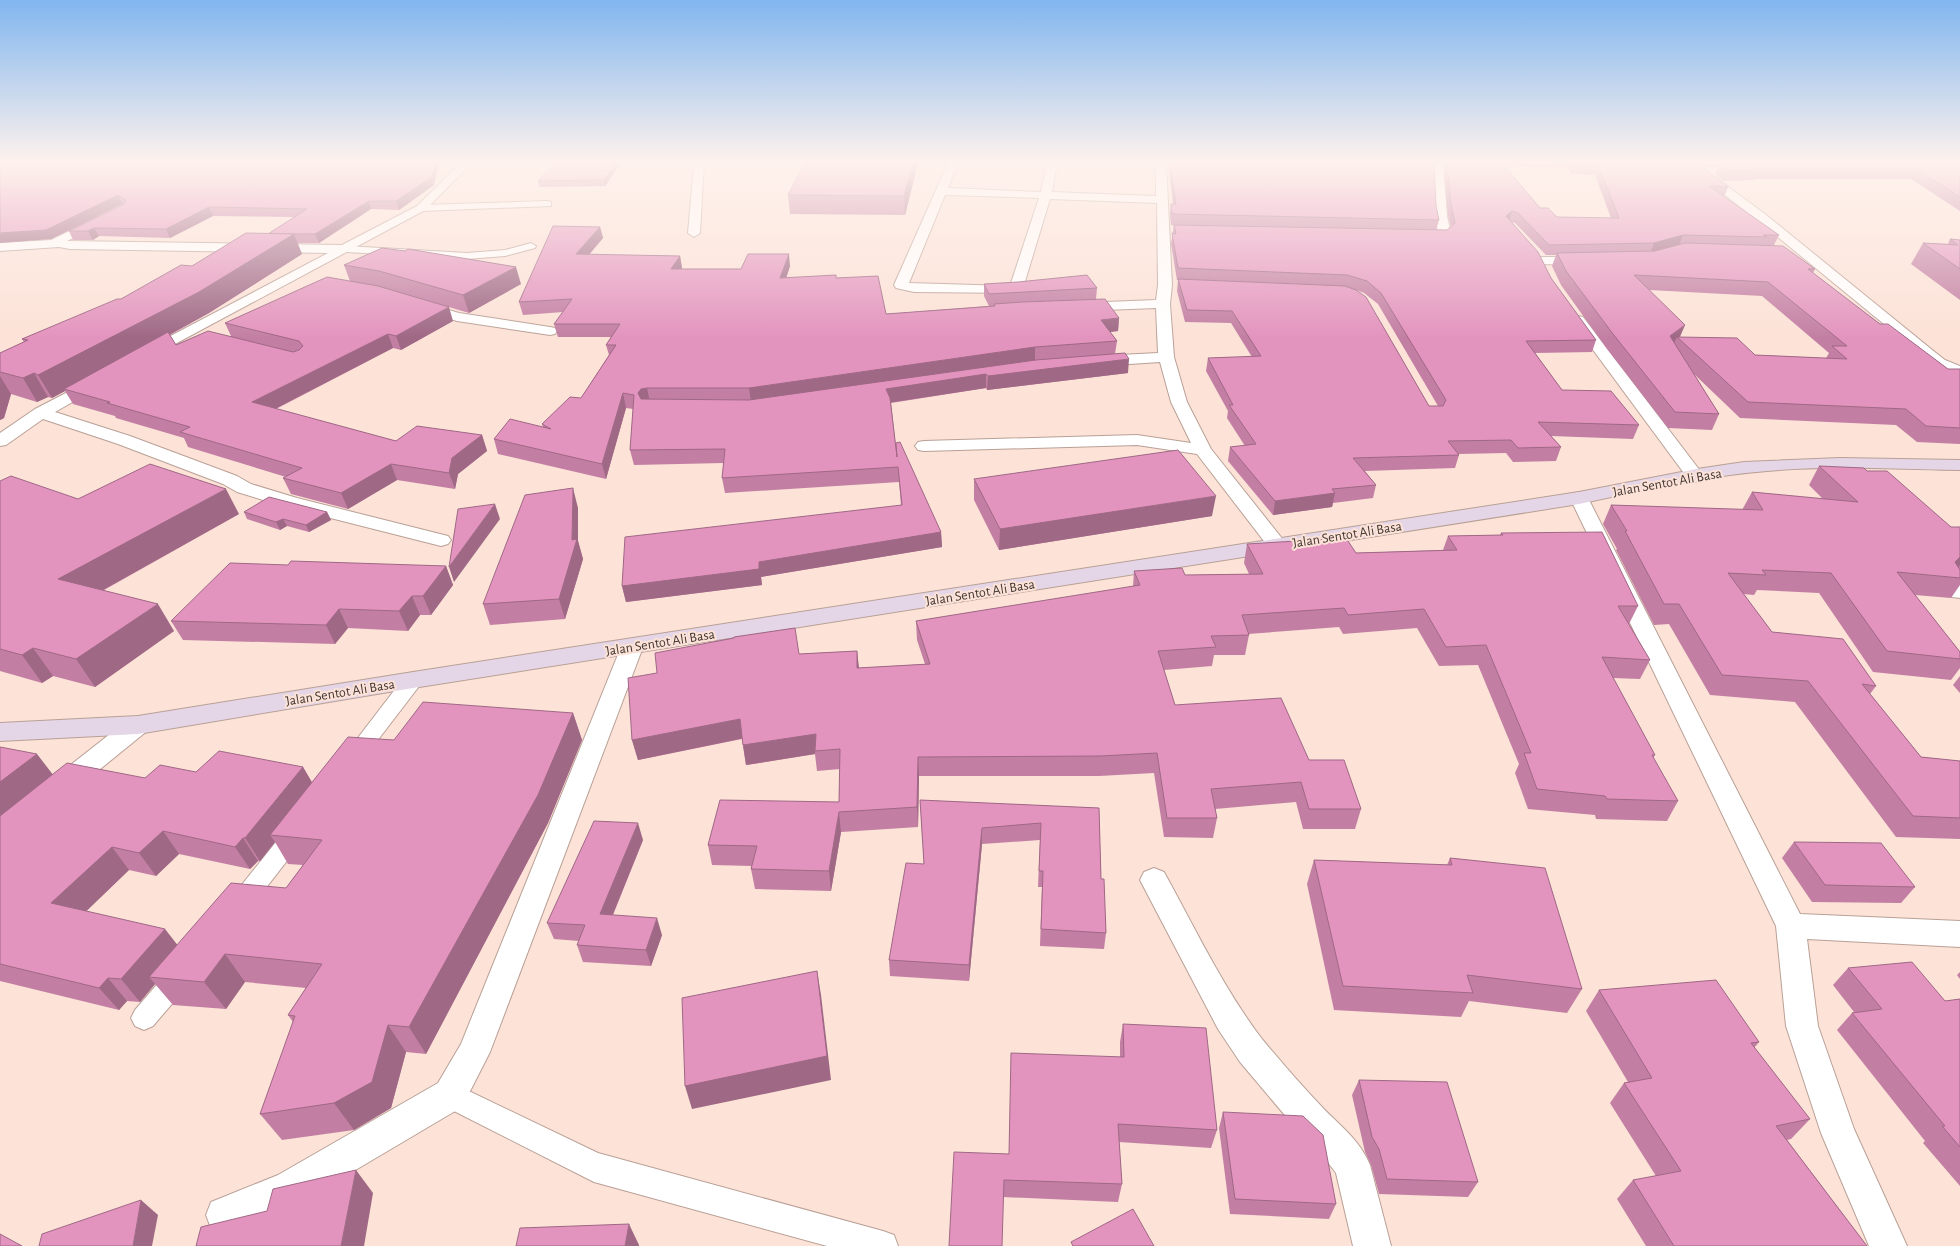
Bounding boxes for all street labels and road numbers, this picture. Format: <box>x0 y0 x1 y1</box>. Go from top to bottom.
street label: Jalan Sentot Ali Basa <box>1611 466 1723 499</box>
street label: Jalan Sentot Ali Basa <box>1291 519 1403 551</box>
street label: Jalan Sentot Ali Basa <box>924 577 1036 609</box>
street label: Jalan Sentot Ali Basa <box>604 627 716 659</box>
street label: Jalan Sentot Ali Basa <box>284 677 396 709</box>

